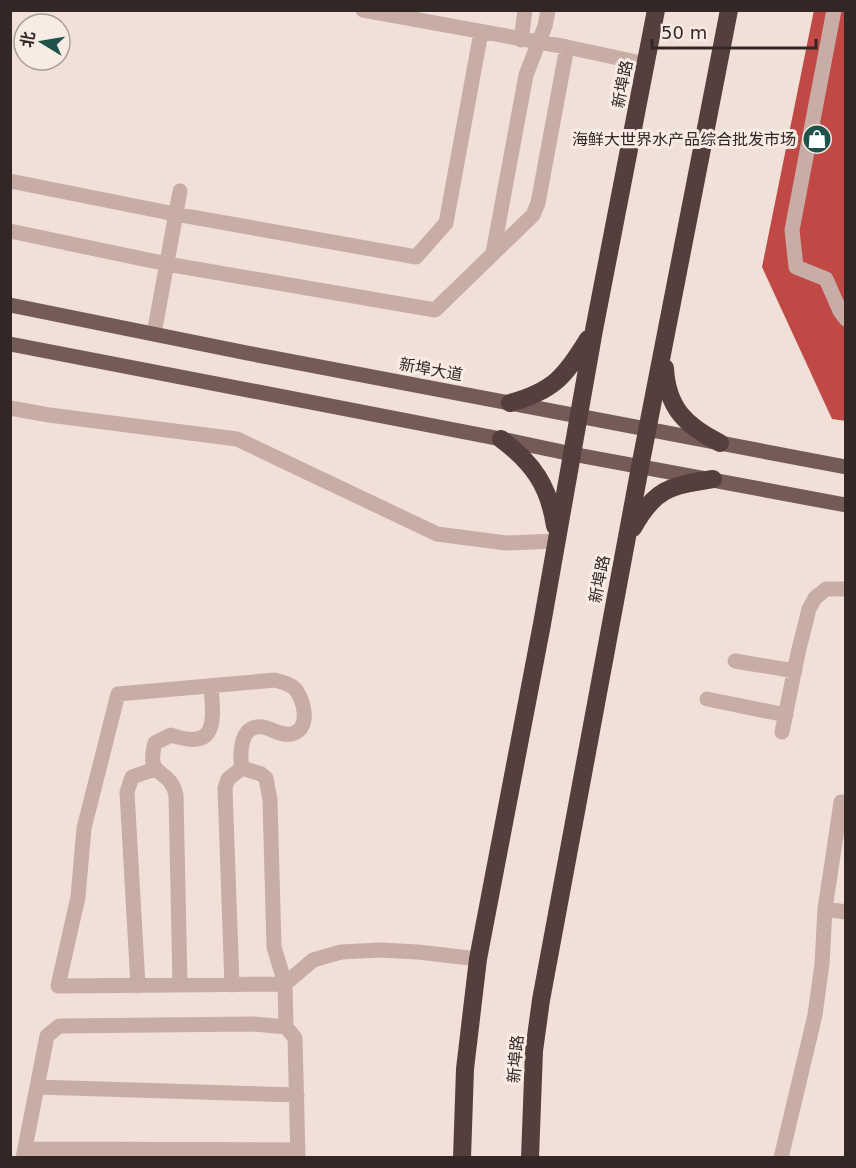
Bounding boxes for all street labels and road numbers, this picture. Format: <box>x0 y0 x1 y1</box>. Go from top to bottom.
street label: 新埠路 <box>609 59 636 109</box>
street label: 新埠大道 <box>398 355 464 384</box>
street label: 新埠路 <box>586 554 613 604</box>
street label: 新埠路 <box>504 1034 527 1084</box>

